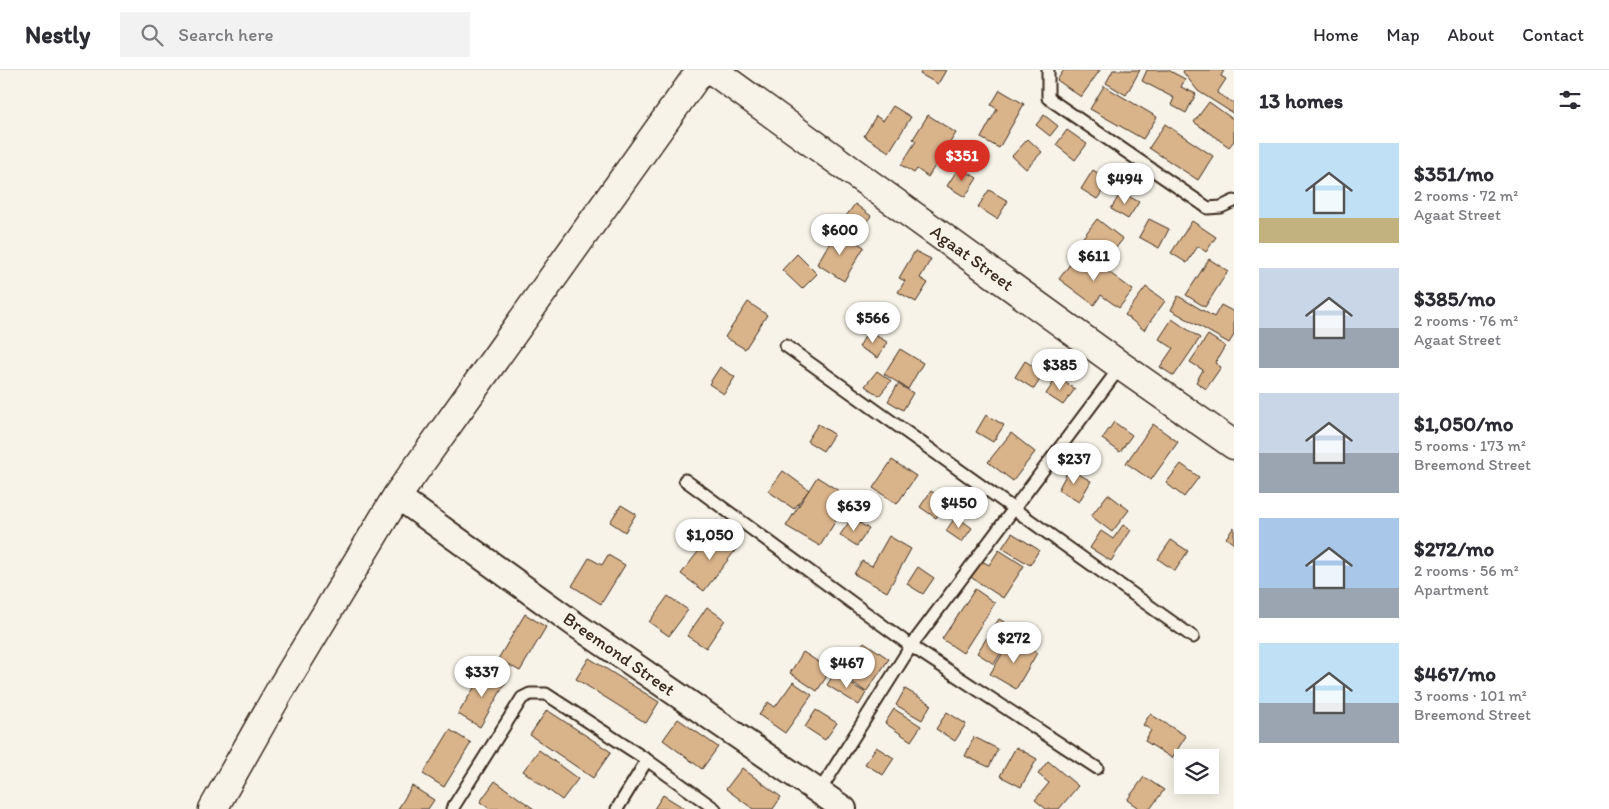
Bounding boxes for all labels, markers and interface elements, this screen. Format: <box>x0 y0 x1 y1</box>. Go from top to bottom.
search box <box>120 12 470 57</box>
text: Nestly <box>25 20 90 49</box>
icon: search <box>138 21 166 49</box>
text: Search here <box>178 23 274 46</box>
text: Home <box>1313 24 1359 46</box>
text: Map <box>1387 24 1420 46</box>
text: About <box>1448 24 1494 46</box>
text: Contact <box>1522 24 1584 46</box>
icon: filters <box>1556 86 1584 114</box>
text: 13 homes <box>1259 88 1343 113</box>
pin: $351 <box>932 140 992 182</box>
text: $351 <box>946 146 978 165</box>
text: $351/mo <box>1414 161 1494 186</box>
pin: $494 <box>1095 162 1155 205</box>
icon: home <box>1299 163 1359 223</box>
text: $494 <box>1107 169 1143 188</box>
text: 2 rooms · 72 m² <box>1414 186 1518 205</box>
text: Agaat Street <box>1414 205 1501 224</box>
pin: $600 <box>810 214 870 256</box>
text: $600 <box>822 220 858 239</box>
street label: Agaat Street <box>926 220 1018 296</box>
pin: $611 <box>1064 240 1124 282</box>
text: $611 <box>1078 246 1110 265</box>
text: $385/mo <box>1414 286 1496 311</box>
icon: home <box>1299 288 1359 348</box>
pin: $566 <box>843 302 903 344</box>
text: $566 <box>856 308 890 327</box>
text: 2 rooms · 76 m² <box>1414 311 1518 330</box>
text: Agaat Street <box>1414 330 1501 349</box>
pin: $385 <box>1030 348 1090 391</box>
text: $385 <box>1043 355 1077 374</box>
text: $1,050/mo <box>1414 411 1513 436</box>
icon: home <box>1299 413 1359 473</box>
text: 5 rooms · 173 m² <box>1414 436 1526 455</box>
pin: $237 <box>1044 442 1104 485</box>
text: $237 <box>1057 449 1091 468</box>
text: Breemond Street <box>1414 455 1531 474</box>
pin: $450 <box>929 486 989 529</box>
pin: $639 <box>824 490 884 532</box>
text: $450 <box>941 493 977 512</box>
text: $639 <box>837 496 871 515</box>
pin: $1,050 <box>669 518 751 561</box>
text: $1,050 <box>686 525 734 544</box>
text: $272/mo <box>1414 536 1494 561</box>
icon: home <box>1299 538 1359 598</box>
text: 2 rooms · 56 m² <box>1414 561 1519 580</box>
text: Apartment <box>1414 580 1489 599</box>
street label: Breemond Street <box>559 607 679 701</box>
pin: $272 <box>984 622 1044 664</box>
text: $272 <box>998 628 1030 647</box>
pin: $467 <box>817 646 877 689</box>
text: $467 <box>830 653 864 672</box>
pin: $337 <box>452 656 512 698</box>
text: $467/mo <box>1414 661 1496 686</box>
text: $337 <box>465 662 499 681</box>
icon: home <box>1299 663 1359 723</box>
text: 3 rooms · 101 m² <box>1414 686 1527 705</box>
text: Breemond Street <box>1414 705 1531 724</box>
map controls <box>1174 749 1219 794</box>
button: layers <box>1174 749 1219 794</box>

